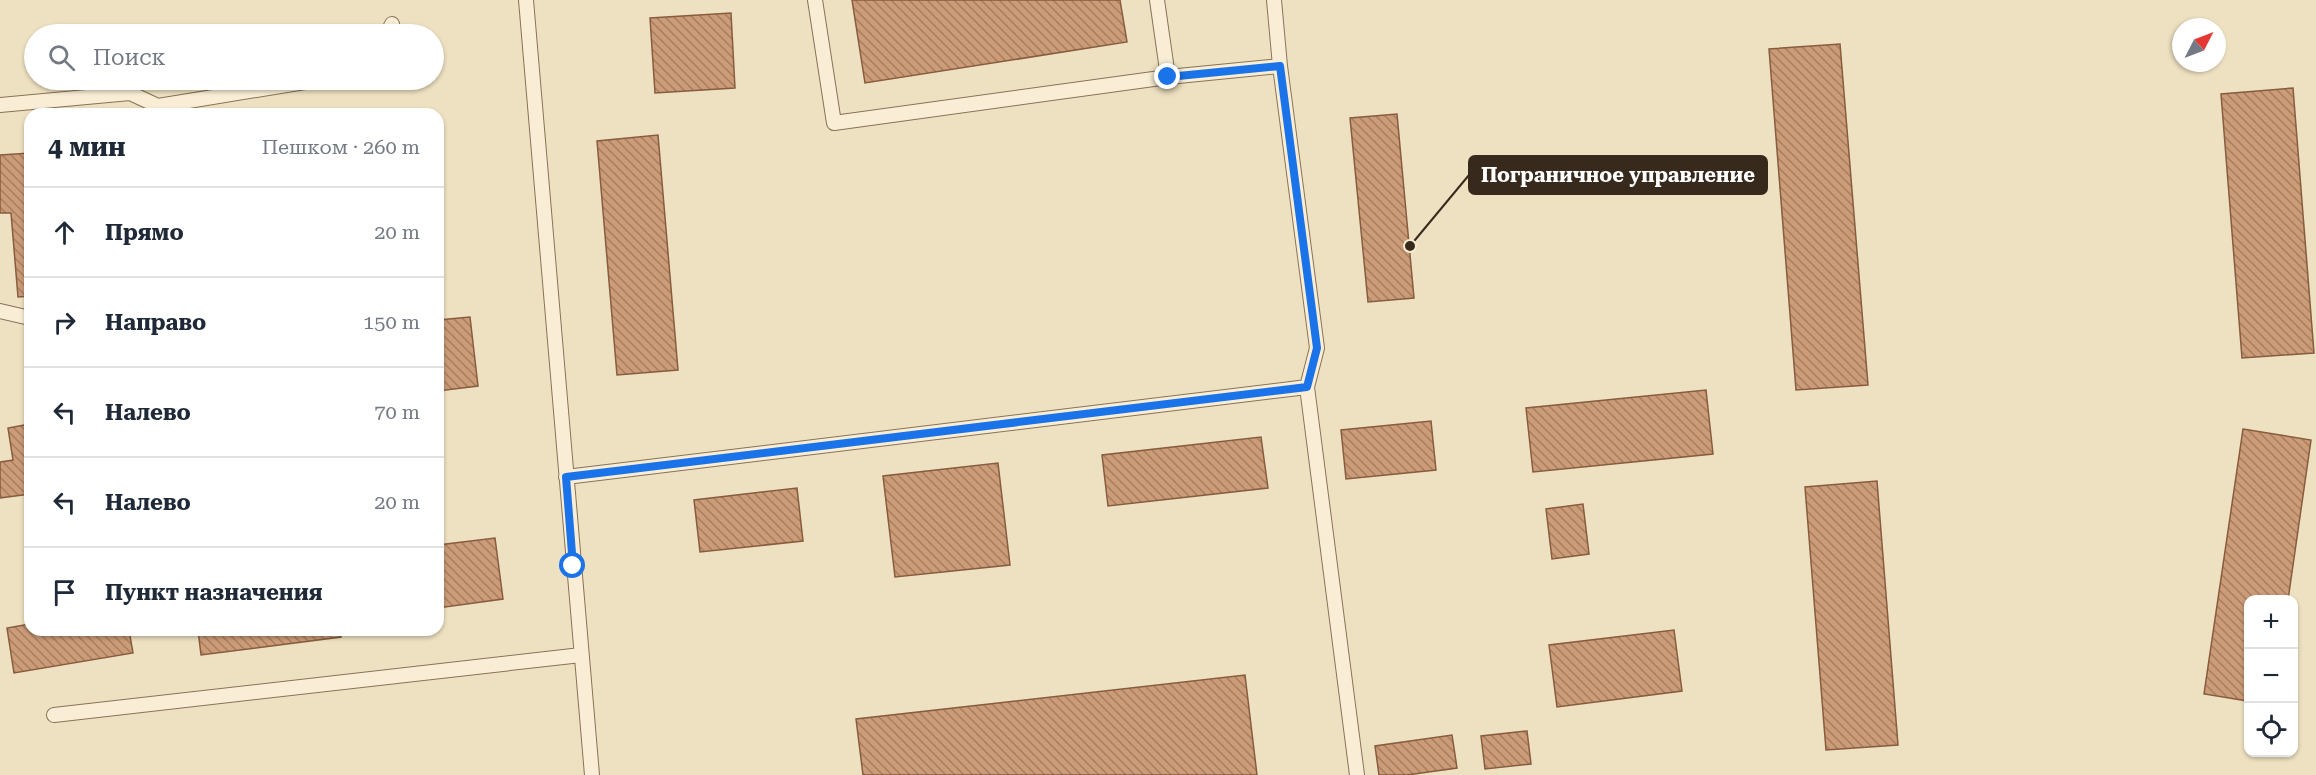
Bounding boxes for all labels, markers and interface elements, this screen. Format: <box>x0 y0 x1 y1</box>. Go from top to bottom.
north arrow <box>2172 18 2226 72</box>
search box <box>24 24 444 90</box>
icon: search <box>45 41 78 74</box>
text: Поиск <box>93 45 165 70</box>
route end <box>1154 63 1180 89</box>
text: 4 мин <box>48 132 126 162</box>
text: Пешком · 260 m <box>262 135 420 159</box>
callout: Пограничное управление <box>1469 156 1767 194</box>
text: Пограничное управление <box>1481 163 1755 187</box>
icon: ahead <box>48 216 81 249</box>
text: Прямо <box>105 220 184 245</box>
text: 20 m <box>374 220 420 244</box>
icon: right <box>48 306 81 339</box>
text: Направо <box>105 310 206 335</box>
text: 150 m <box>363 310 420 334</box>
icon: left <box>48 396 81 429</box>
text: Налево <box>105 400 191 425</box>
text: 70 m <box>374 400 420 424</box>
icon: left <box>48 486 81 519</box>
text: Налево <box>105 490 191 515</box>
text: 20 m <box>374 490 420 514</box>
route start <box>559 552 585 578</box>
icon: arrive <box>48 576 81 609</box>
text: Пункт назначения <box>105 580 323 605</box>
map controls <box>2244 595 2298 757</box>
button: + <box>2244 595 2298 649</box>
button: − <box>2244 649 2298 703</box>
button: locate <box>2244 703 2298 757</box>

